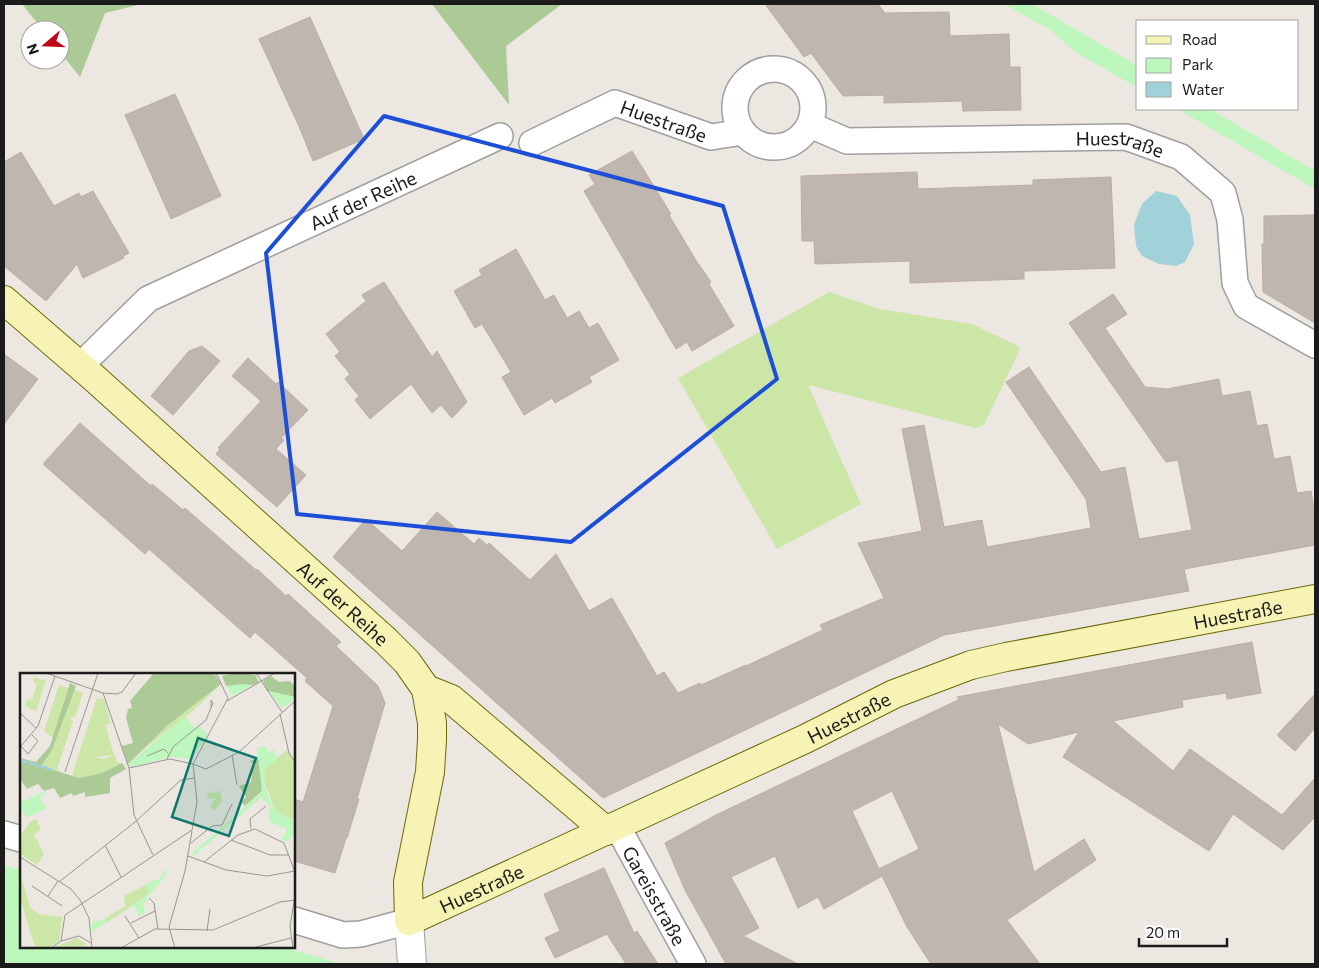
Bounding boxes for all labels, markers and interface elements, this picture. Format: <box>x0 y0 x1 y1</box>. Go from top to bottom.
north arrow <box>20 20 70 70</box>
legend <box>1136 20 1299 110</box>
text: Road <box>1182 30 1217 48</box>
text: N <box>22 42 42 57</box>
text: Park <box>1182 55 1213 73</box>
text: Water <box>1182 80 1224 98</box>
street label: Huestraße <box>618 94 710 146</box>
street label: Huestraße <box>1075 125 1167 161</box>
street label: Auf der Reihe <box>306 165 420 234</box>
street label: Auf der Reihe <box>293 556 394 650</box>
street label: Huestraße <box>1191 594 1284 633</box>
inset map <box>20 673 295 948</box>
street label: Huestraße <box>803 686 894 748</box>
street label: Gareisstraße <box>619 841 692 949</box>
street label: Huestraße <box>435 859 527 917</box>
scale bar <box>1139 916 1226 948</box>
text: 20 m <box>1146 923 1180 941</box>

